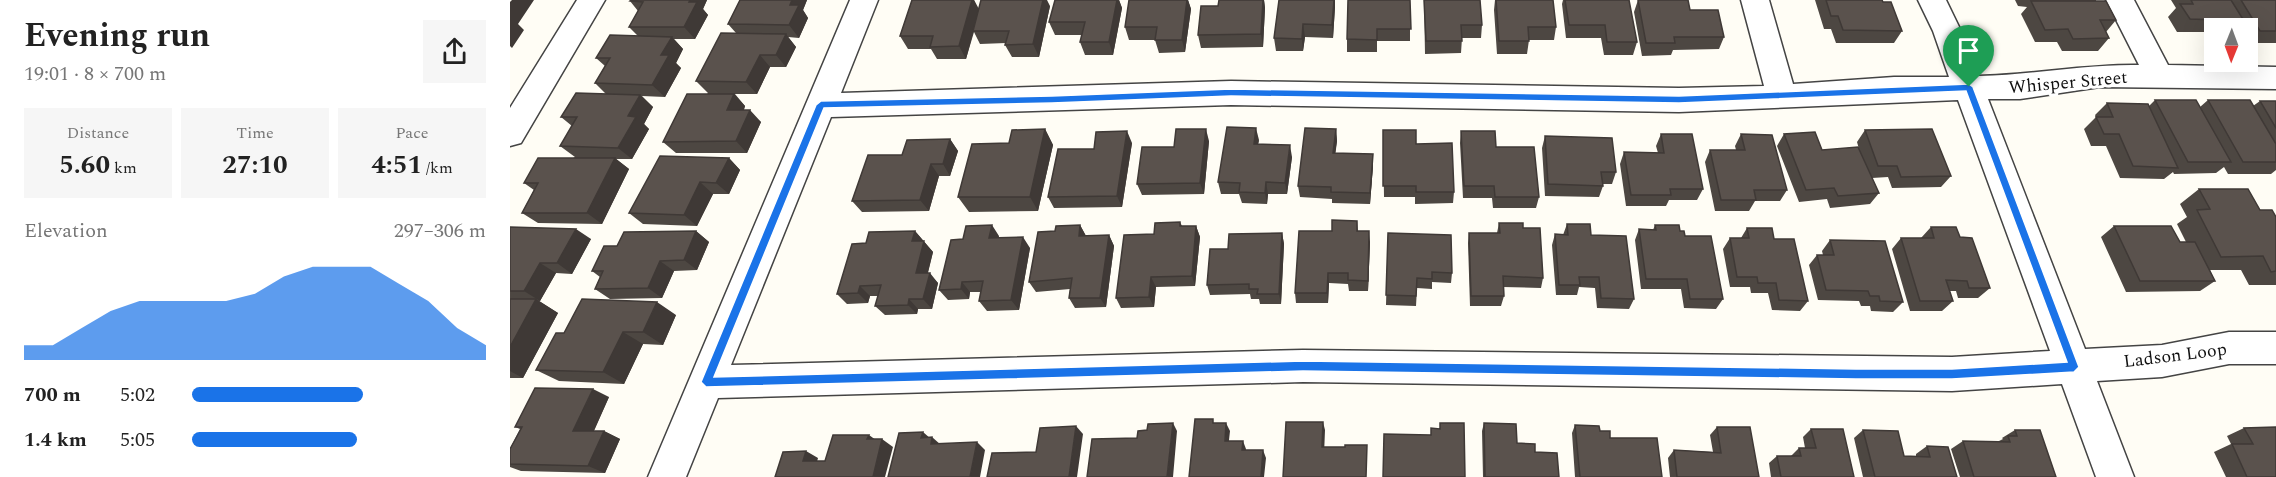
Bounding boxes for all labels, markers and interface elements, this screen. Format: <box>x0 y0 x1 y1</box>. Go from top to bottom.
text: Evening run <box>24 11 210 61</box>
north arrow <box>2204 18 2258 72</box>
map controls <box>2204 18 2258 72</box>
button: share <box>423 20 486 83</box>
pin <box>1943 25 1994 87</box>
icon: arrive <box>1952 34 1985 67</box>
text: 19:01 · 8 × 700 m <box>24 59 166 89</box>
street label: Whisper Street <box>2007 64 2129 101</box>
text: Distance <box>67 121 129 145</box>
text: Time <box>236 121 274 145</box>
text: Pace <box>395 121 429 145</box>
text: 5.60 <box>59 145 110 185</box>
text: 27:10 <box>222 145 288 185</box>
text: 4:51 <box>371 145 422 185</box>
text: km <box>110 156 137 180</box>
text: /km <box>422 156 453 180</box>
text: Elevation <box>24 216 108 246</box>
text: 297–306 m <box>394 216 486 246</box>
street label: Ladson Loop <box>2122 336 2228 375</box>
text: 700 m <box>24 380 81 410</box>
text: 5:02 <box>120 380 155 410</box>
text: 1.4 km <box>24 425 87 455</box>
text: 5:05 <box>120 425 155 455</box>

